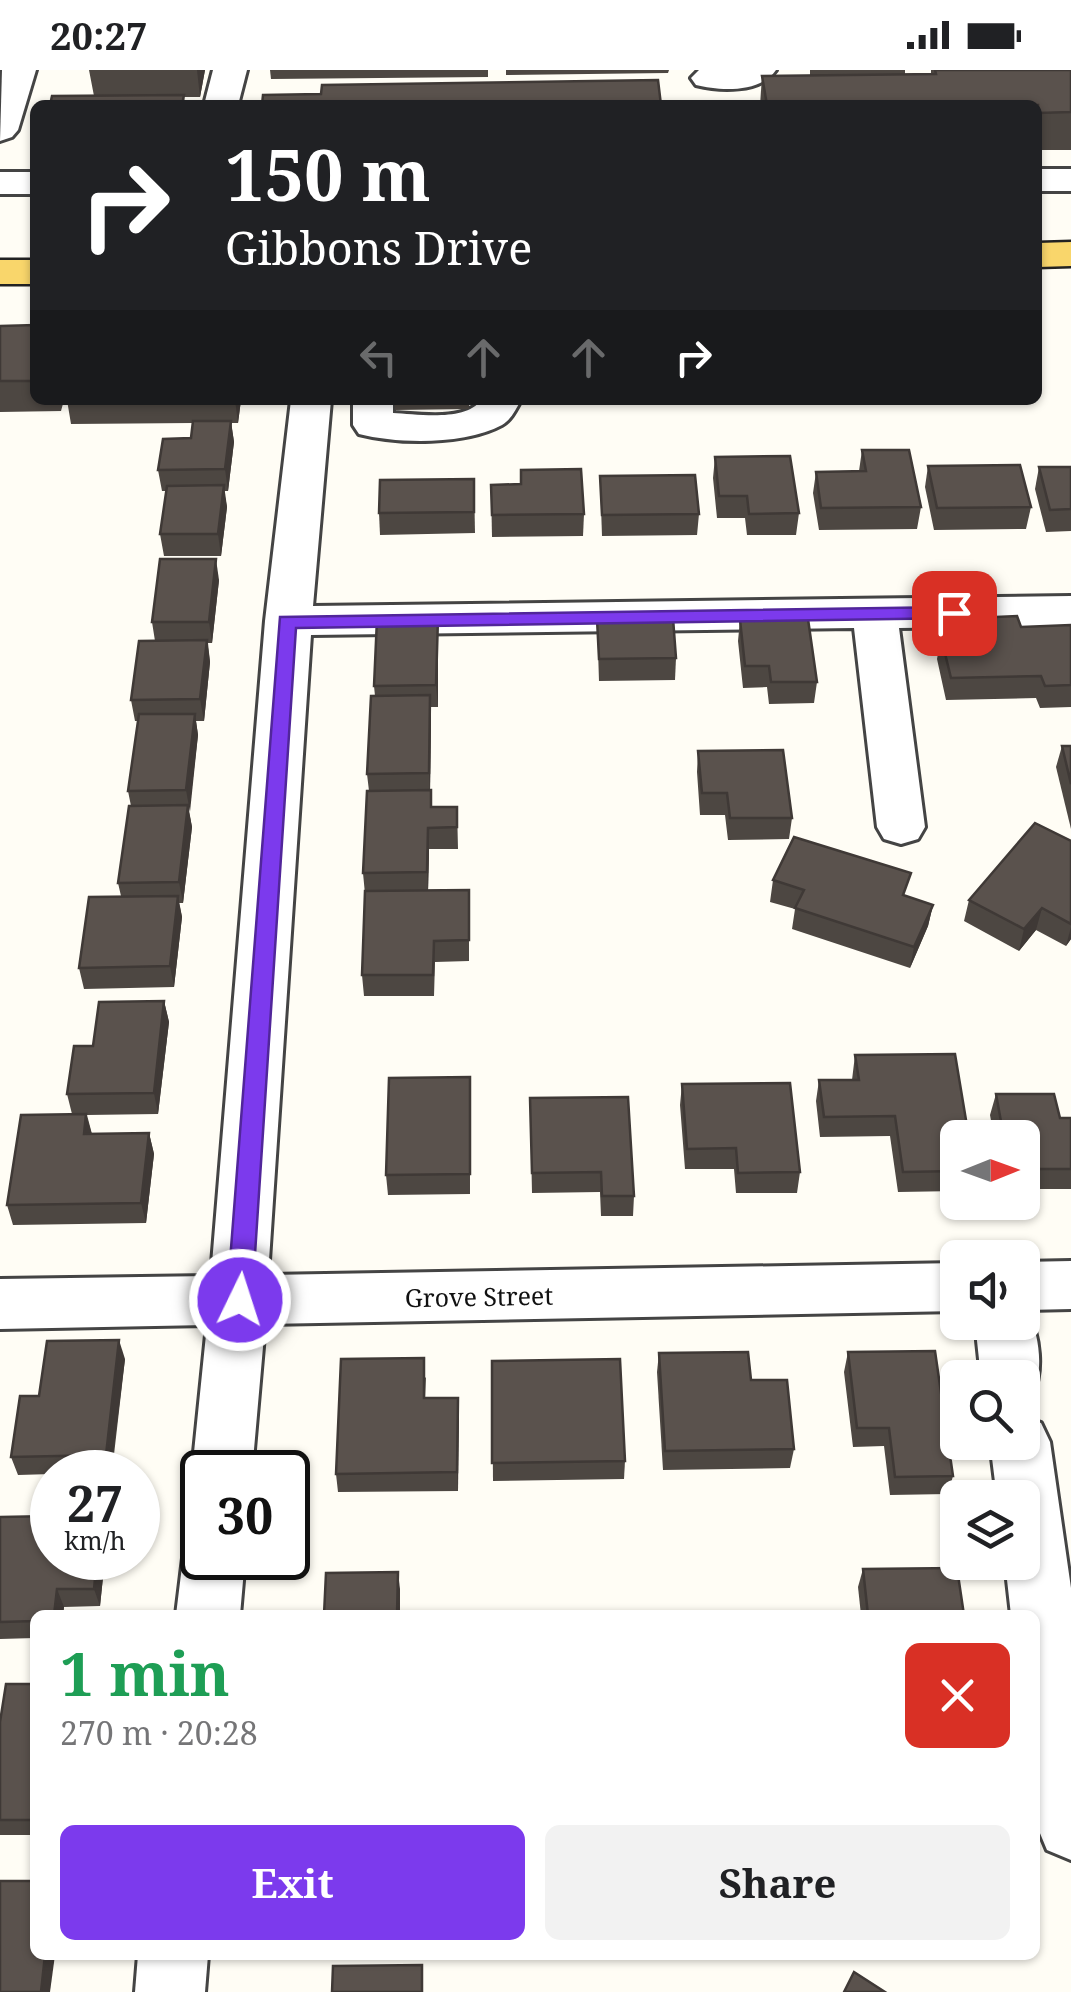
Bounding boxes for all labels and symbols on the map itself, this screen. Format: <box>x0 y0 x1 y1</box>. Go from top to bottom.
pin <box>912 571 997 656</box>
north arrow <box>940 1120 1040 1220</box>
position arrow <box>188 1248 292 1352</box>
street label: Grove Street <box>405 1278 554 1314</box>
speed limit sign: 30 <box>180 1450 310 1580</box>

